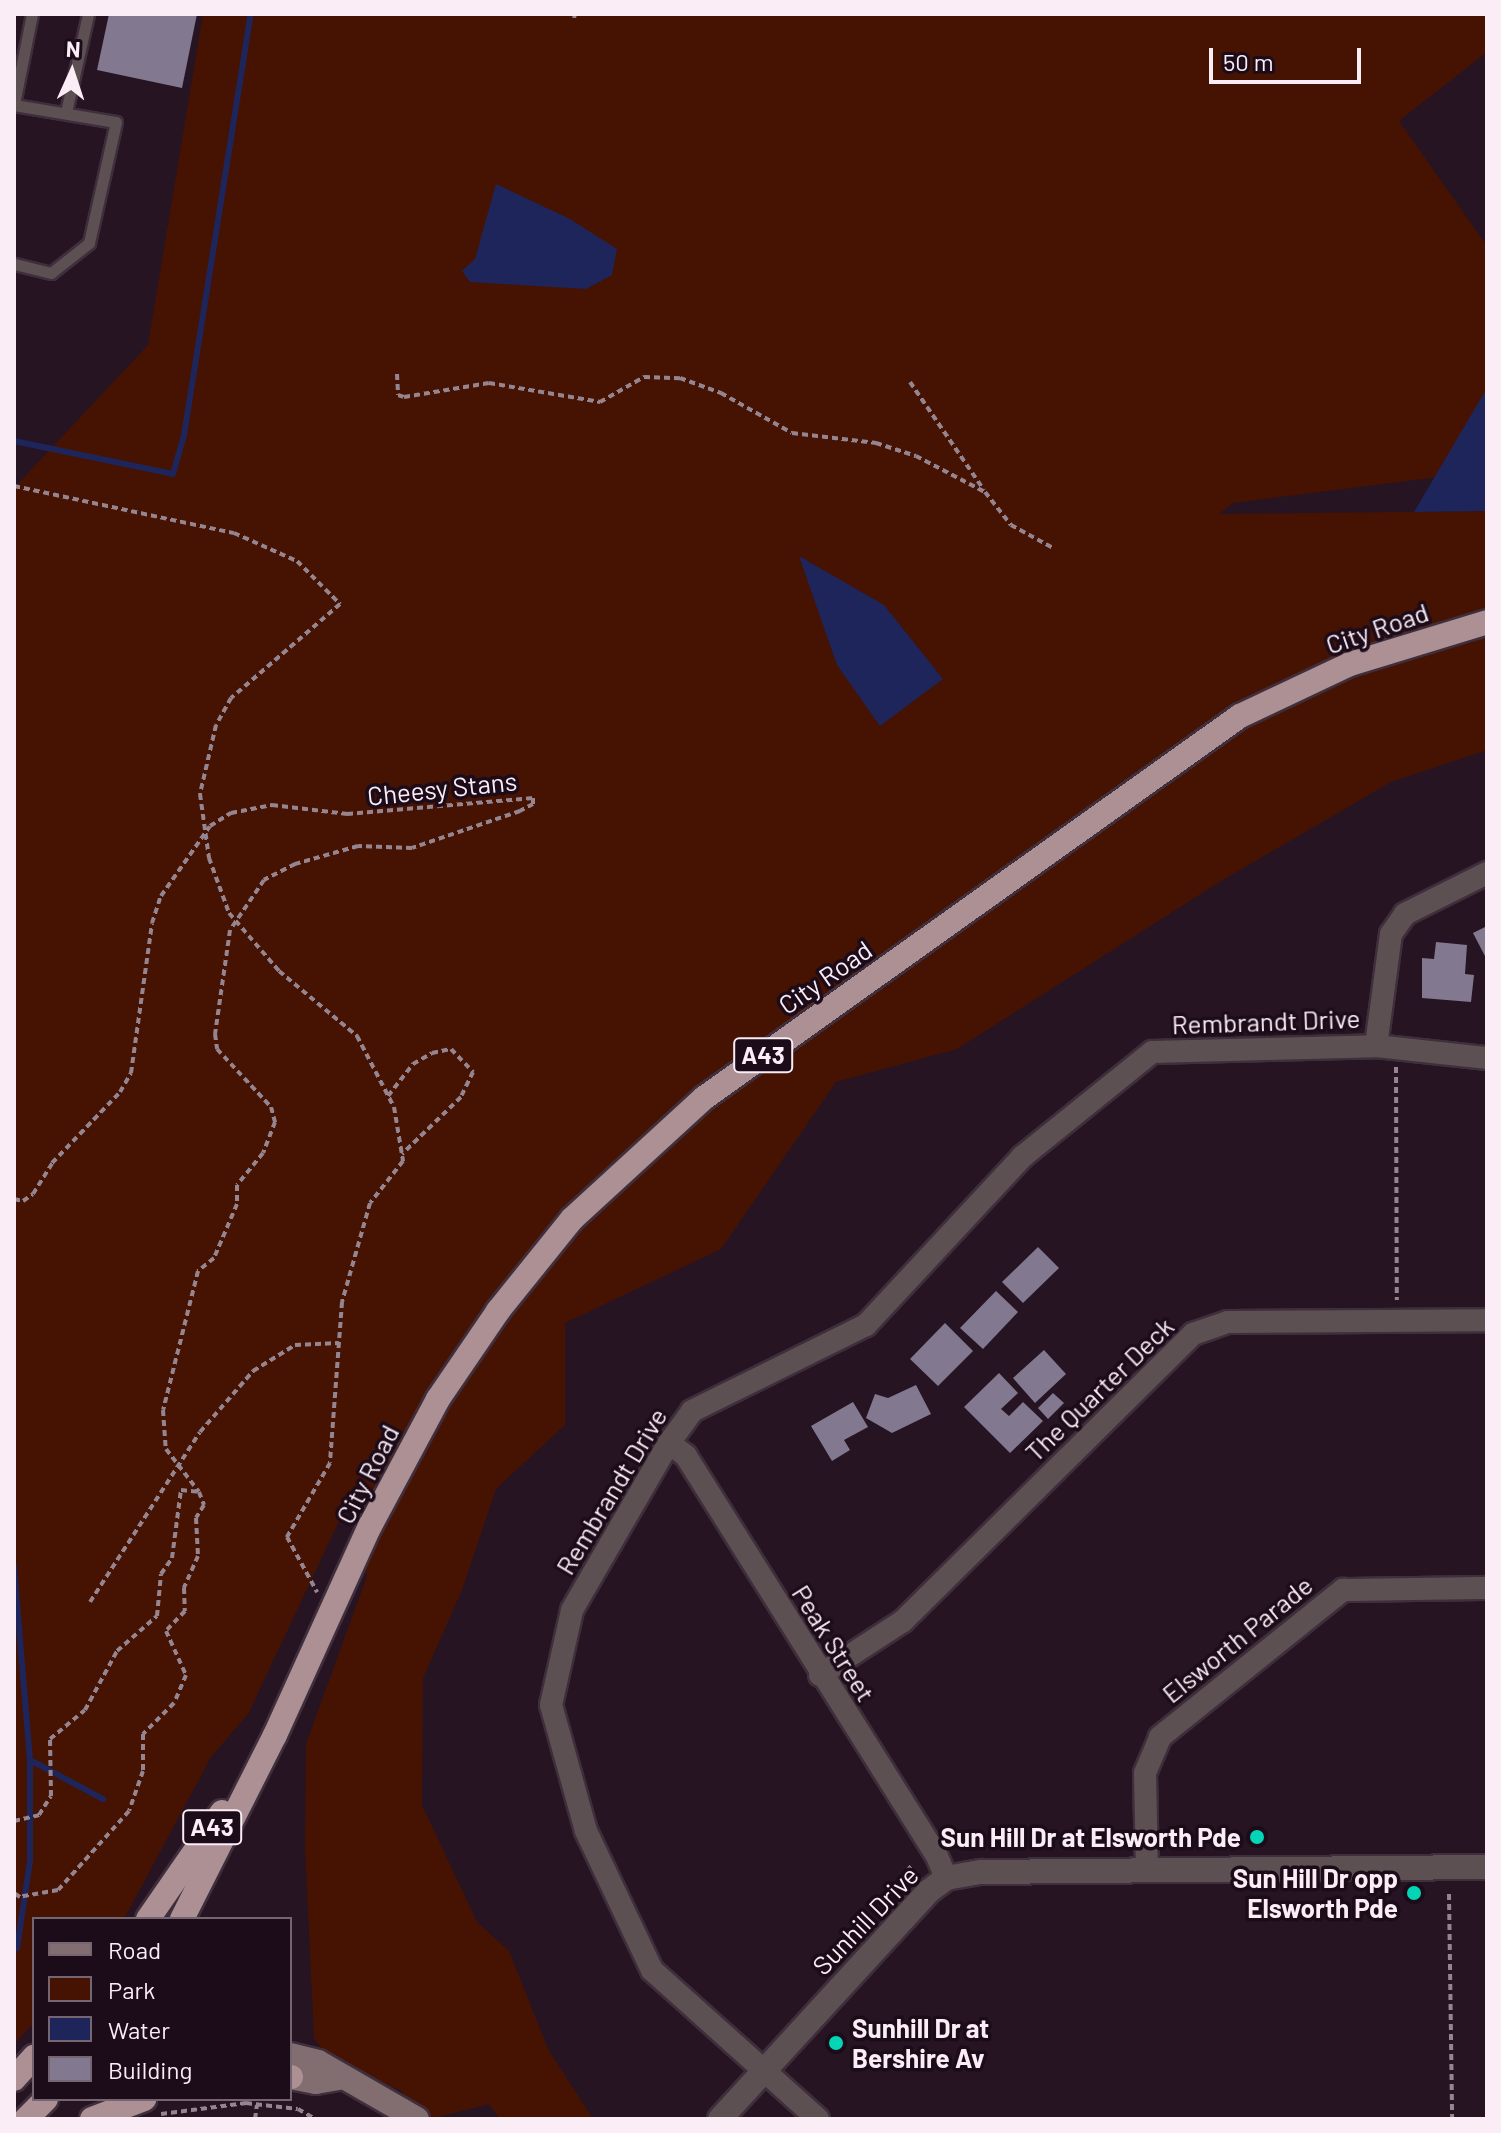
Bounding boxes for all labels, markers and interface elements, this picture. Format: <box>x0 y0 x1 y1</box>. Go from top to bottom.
north arrow <box>32 32 112 112</box>
scale bar <box>1213 32 1365 82</box>
text: N <box>65 35 81 61</box>
text: 50 m <box>1223 47 1274 76</box>
street label: City Road <box>1322 596 1432 660</box>
street label: Cheesy Stans <box>366 765 518 811</box>
street label: City Road <box>772 934 878 1020</box>
street label: Rembrandt Drive <box>1171 1002 1361 1040</box>
road number: A43 <box>733 1035 793 1075</box>
street label: The Quarter Deck <box>1018 1310 1180 1468</box>
street label: Rembrandt Drive <box>549 1402 673 1580</box>
street label: City Road <box>329 1419 405 1529</box>
street label: Elsworth Parade <box>1156 1569 1318 1709</box>
street label: Peak Street <box>786 1579 882 1707</box>
road number: A43 <box>182 1807 242 1847</box>
place label: Sun Hill Dr at Elsworth Pde <box>941 1821 1241 1853</box>
marker: Sun Hill Dr at Elsworth Pde <box>1248 1828 1266 1846</box>
street label: Sunhill Drive <box>806 1859 924 1981</box>
place label: Sun Hill Dr opp Elsworth Pde <box>1233 1862 1398 1924</box>
marker: Sun Hill Dr opp Elsworth Pde <box>1405 1884 1423 1902</box>
legend <box>32 1917 292 2101</box>
text: Road <box>108 1935 161 1964</box>
text: Park <box>108 1975 155 2004</box>
place label: Sunhill Dr at Bershire Av <box>852 2012 989 2074</box>
text: Water <box>108 2015 170 2044</box>
marker: Sunhill Dr at Bershire Av <box>827 2034 845 2052</box>
text: Building <box>108 2055 192 2084</box>

